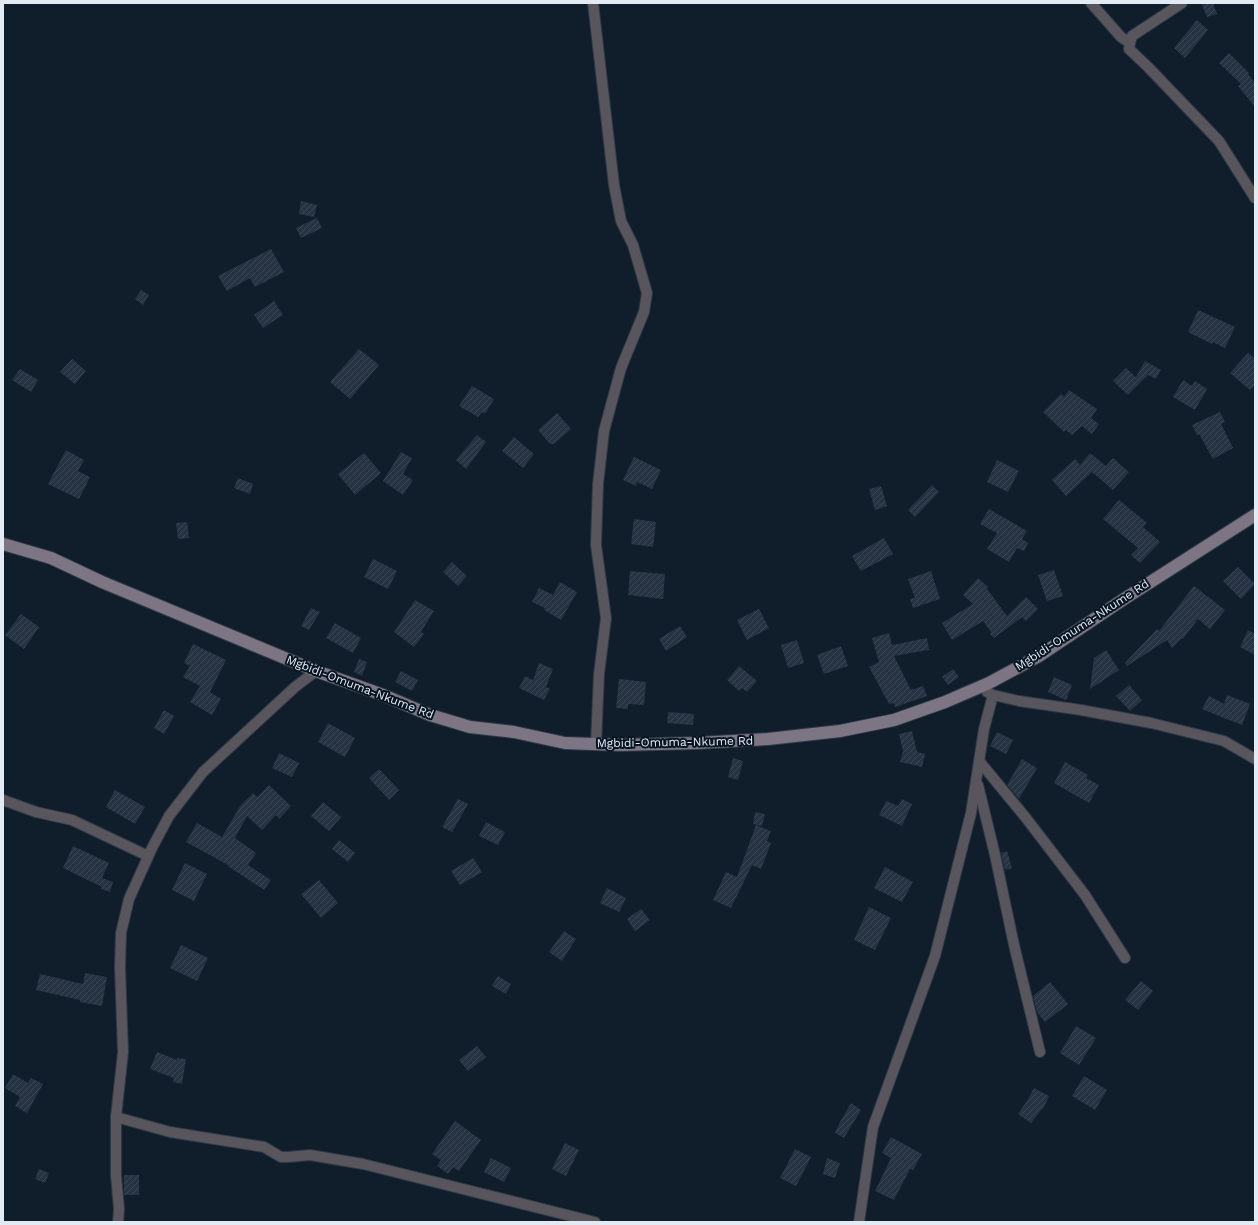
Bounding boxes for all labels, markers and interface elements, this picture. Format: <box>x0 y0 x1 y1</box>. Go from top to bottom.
street label: Mgbidi-Omuma-Nkume Rd <box>1012 576 1152 674</box>
street label: Mgbidi-Omuma-Nkume Rd <box>284 652 436 722</box>
street label: Mgbidi-Omuma-Nkume Rd <box>597 734 753 750</box>

